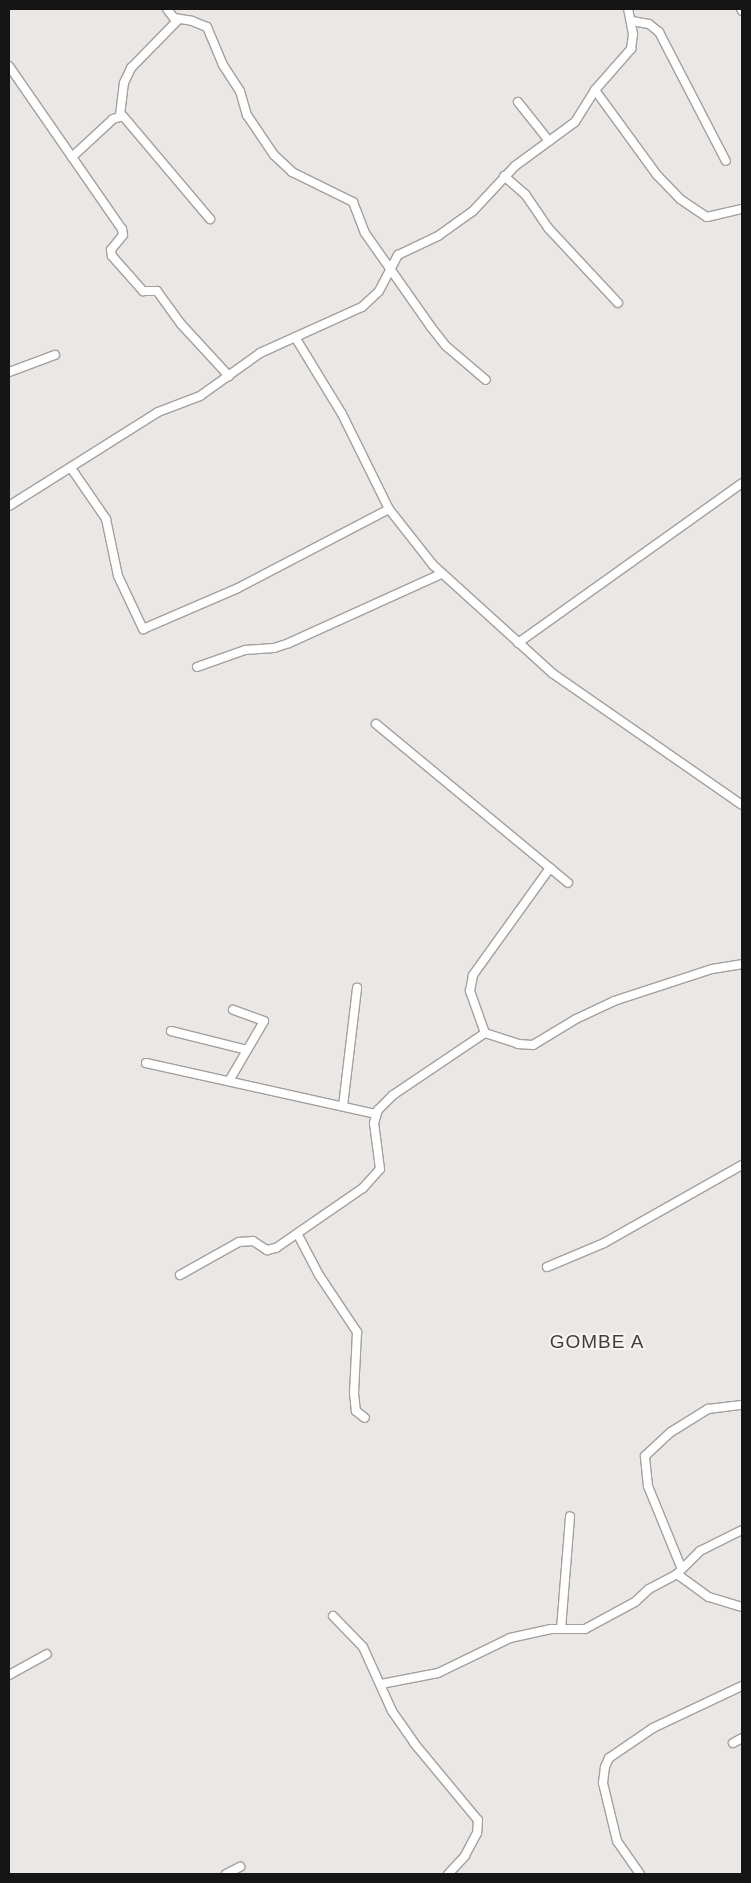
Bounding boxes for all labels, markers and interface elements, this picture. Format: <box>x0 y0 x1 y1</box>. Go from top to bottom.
district label: GOMBE A <box>548 1331 646 1353</box>

